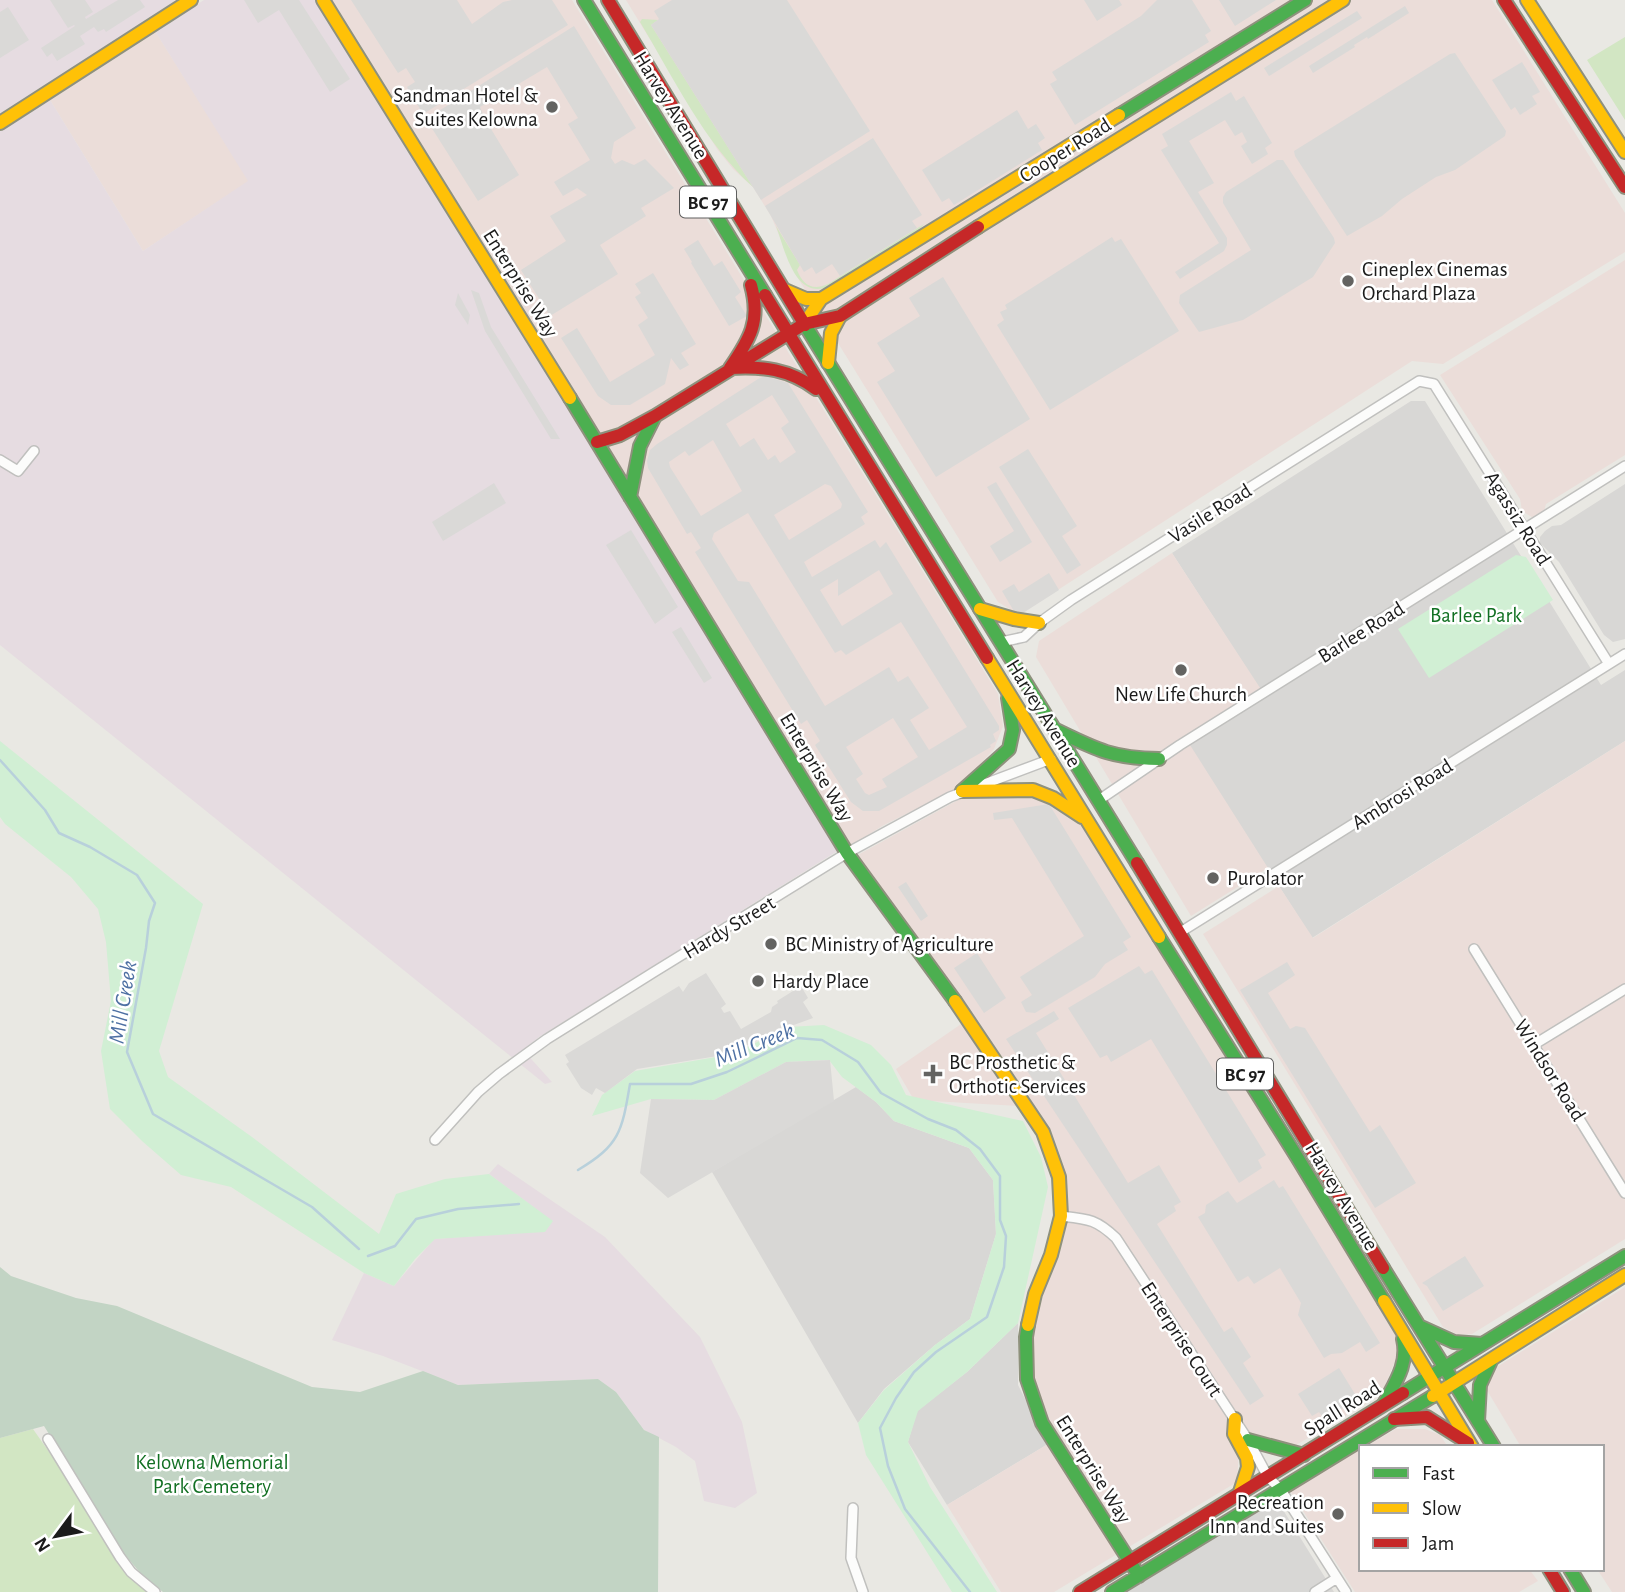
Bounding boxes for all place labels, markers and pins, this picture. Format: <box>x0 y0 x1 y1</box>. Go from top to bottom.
place label: Sandman Hotel & Suites Kelowna <box>393 85 538 130</box>
marker: Sandman Hotel & Suites Kelowna <box>544 99 560 115</box>
place label: Cineplex Cinemas Orchard Plaza <box>1362 259 1507 304</box>
marker: Cineplex Cinemas Orchard Plaza <box>1340 273 1356 289</box>
marker: New Life Church <box>1173 662 1189 678</box>
place label: New Life Church <box>1115 684 1247 705</box>
place label: Purolator <box>1227 868 1304 889</box>
marker: Purolator <box>1205 870 1221 886</box>
place label: BC Ministry of Agriculture <box>785 934 994 955</box>
marker: BC Ministry of Agriculture <box>763 936 779 952</box>
place label: Hardy Place <box>772 971 869 992</box>
marker: Hardy Place <box>750 973 766 989</box>
place label: BC Prosthetic & Orthotic Services <box>949 1052 1086 1097</box>
marker: BC Prosthetic & Orthotic Services <box>923 1064 943 1084</box>
place label: Recreation Inn and Suites <box>1209 1492 1324 1537</box>
marker: Recreation Inn and Suites <box>1330 1506 1346 1522</box>

